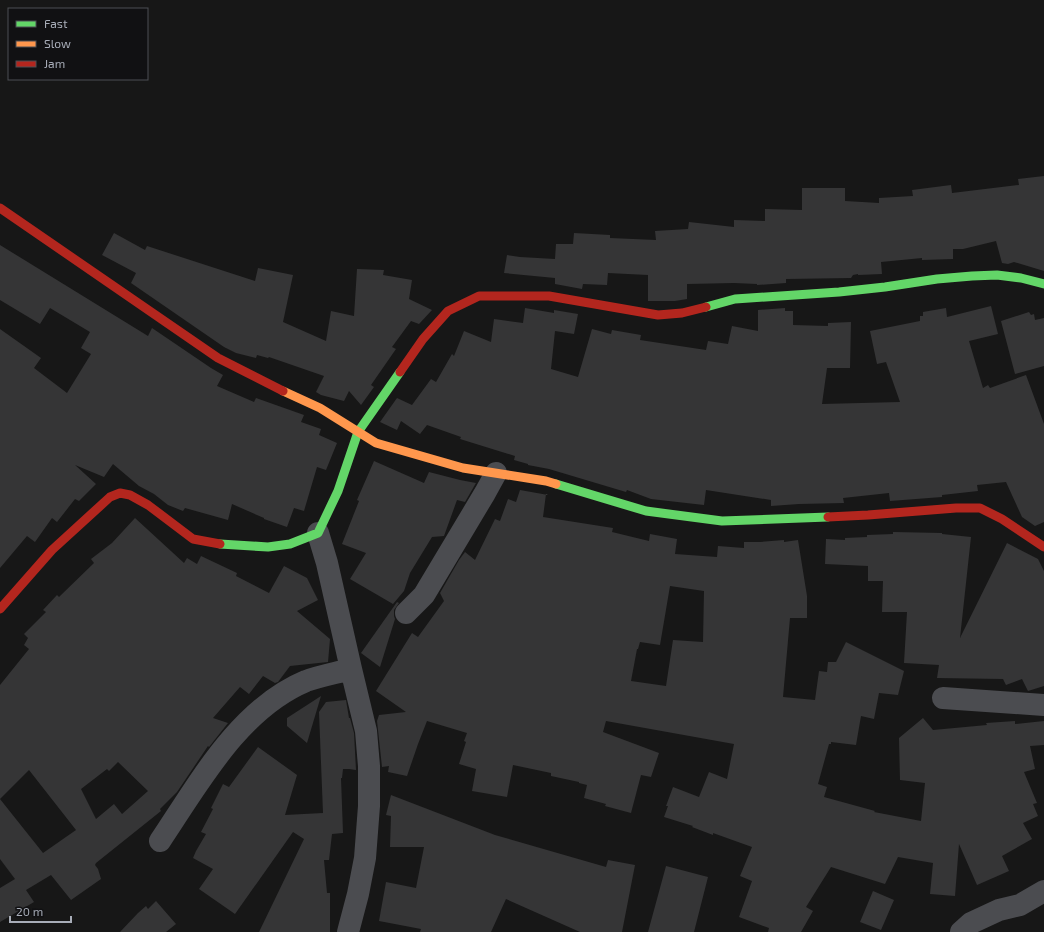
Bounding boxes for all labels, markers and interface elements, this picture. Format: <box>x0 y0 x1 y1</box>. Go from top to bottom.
legend <box>8 8 148 80</box>
text: Fast <box>44 16 68 30</box>
text: Slow <box>44 36 71 50</box>
text: Jam <box>44 56 65 70</box>
scale bar <box>10 898 71 924</box>
text: 20 m <box>16 904 43 918</box>

